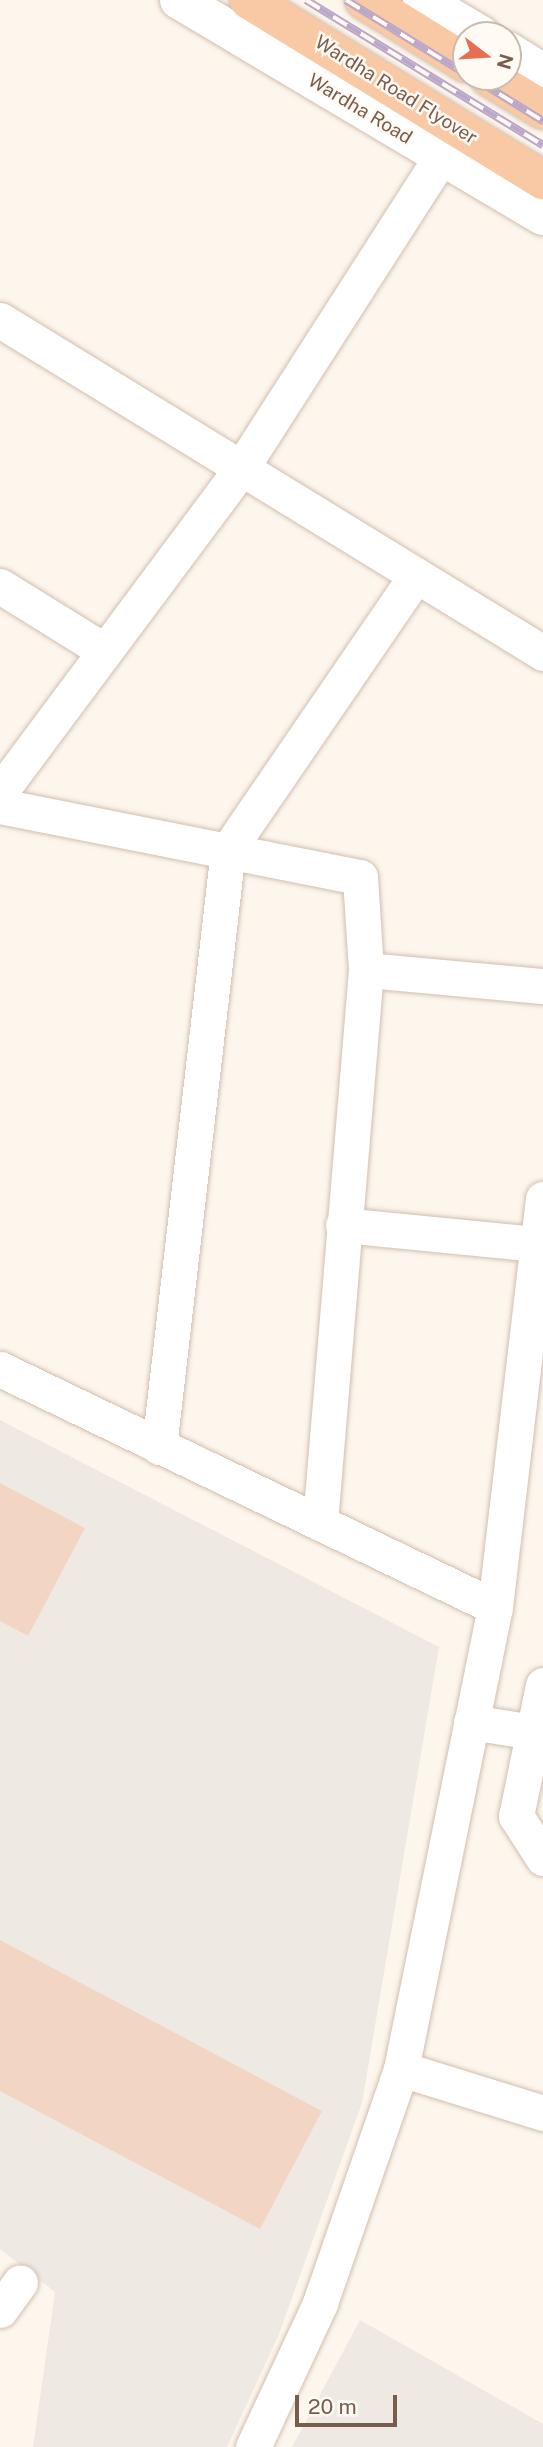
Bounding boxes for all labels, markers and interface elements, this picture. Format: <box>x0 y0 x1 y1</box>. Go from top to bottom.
north arrow <box>452 21 522 91</box>
street label: Wardha Road Flyover <box>311 31 481 149</box>
text: N <box>492 51 518 72</box>
street label: Wardha Road <box>304 69 416 149</box>
scale bar <box>298 2380 400 2424</box>
text: 20 m <box>308 2394 357 2419</box>

